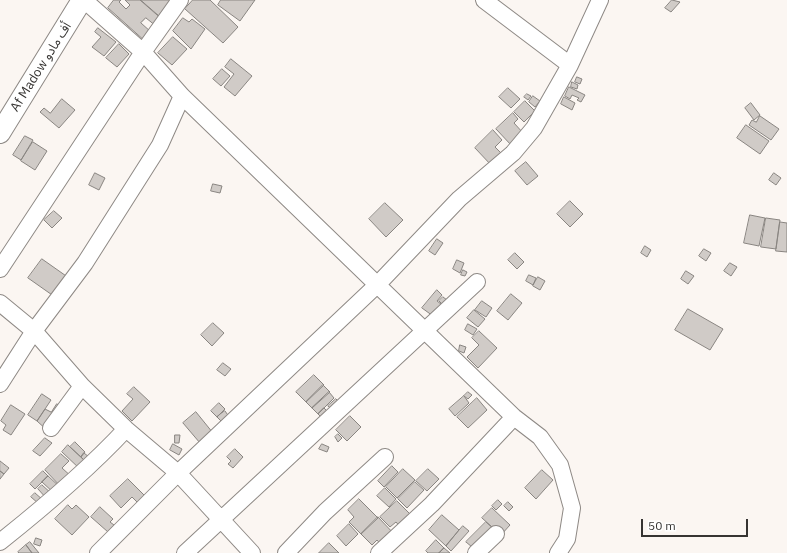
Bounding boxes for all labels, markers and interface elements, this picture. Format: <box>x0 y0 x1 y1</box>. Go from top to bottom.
street label: Af Madow أف مادو <box>7 19 75 115</box>
scale bar <box>643 511 750 537</box>
text: 50 m <box>648 518 676 533</box>

